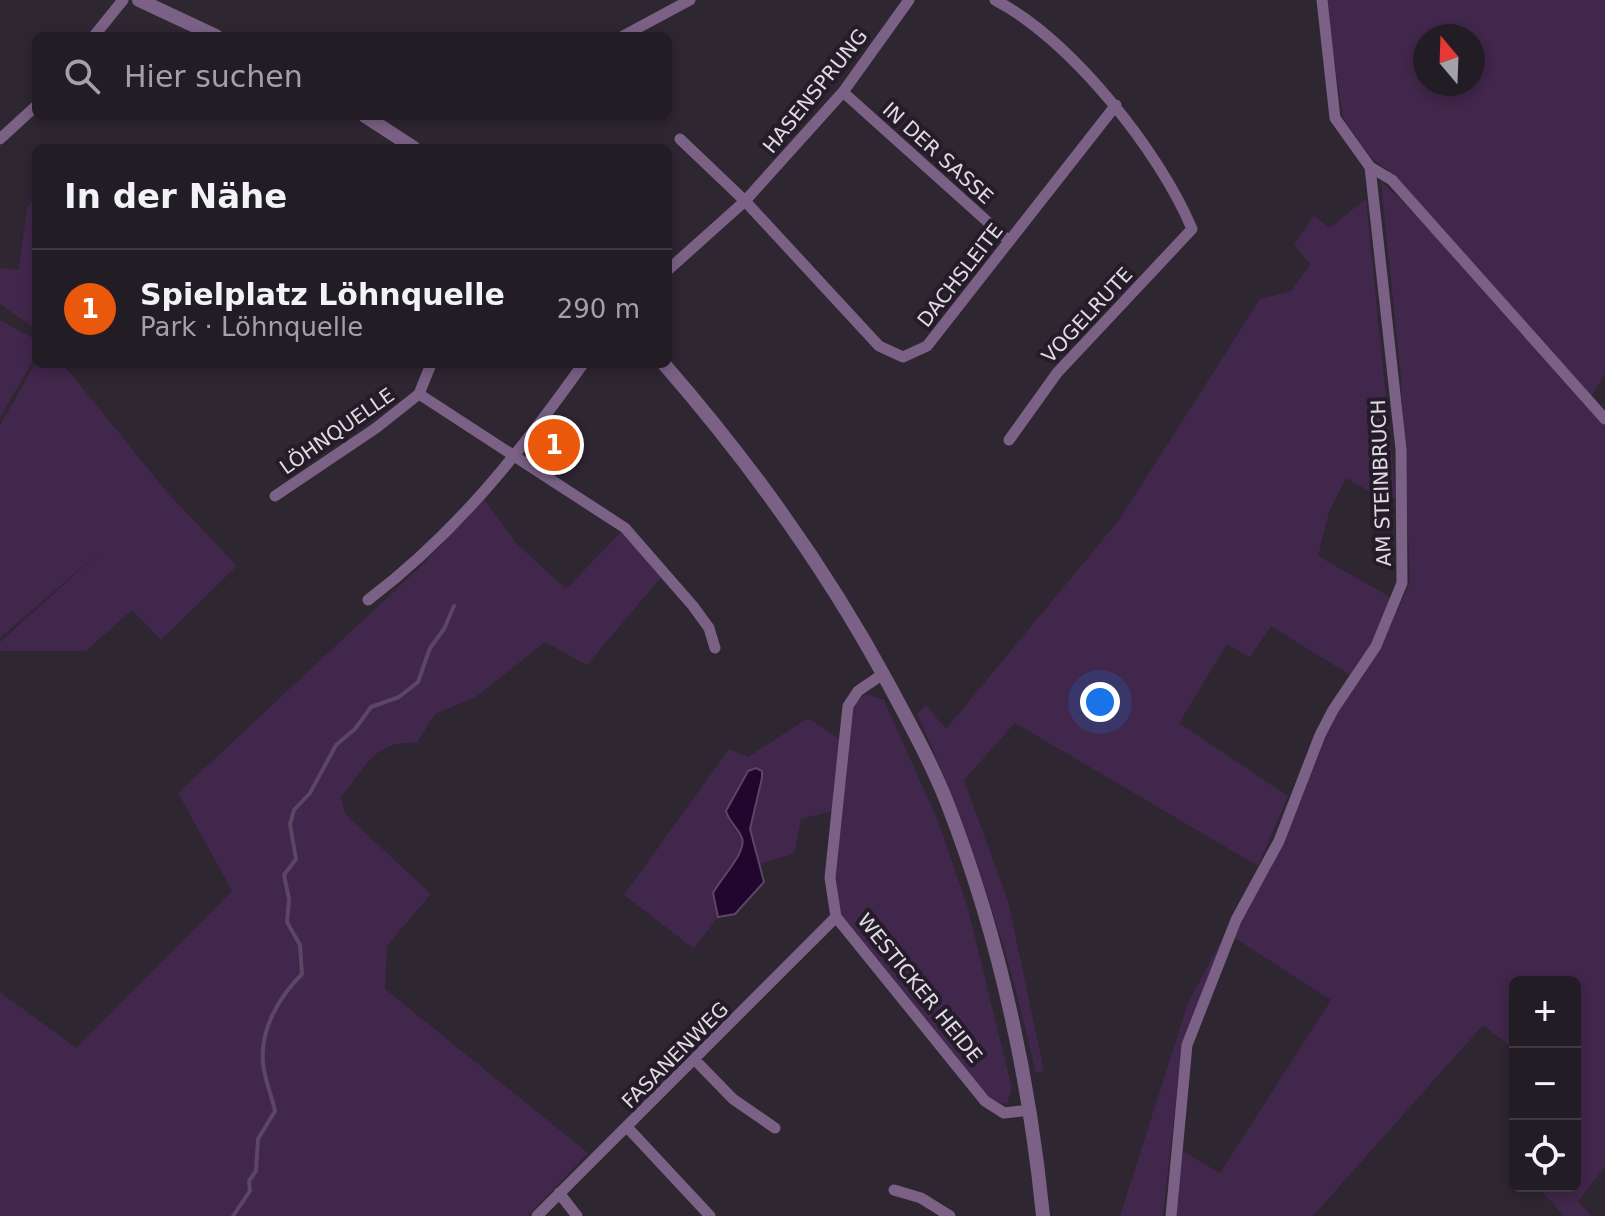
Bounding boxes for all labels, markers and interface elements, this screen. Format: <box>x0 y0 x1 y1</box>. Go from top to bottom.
street label: HASENSPRUNG <box>758 24 872 158</box>
north arrow <box>1413 24 1485 96</box>
search box <box>32 32 672 120</box>
icon: search <box>60 54 104 98</box>
text: Hier suchen <box>124 59 303 94</box>
street label: IN DER SASSE <box>878 97 998 209</box>
text: In der Nähe <box>64 176 287 216</box>
street label: DACHSLEITE <box>912 219 1008 331</box>
street label: VOGELRUTE <box>1037 262 1137 368</box>
text: Spielplatz Löhnquelle <box>140 277 505 312</box>
text: 1 <box>81 294 99 324</box>
text: 290 m <box>557 294 640 324</box>
text: Park · Löhnquelle <box>140 312 363 342</box>
street label: LÖHNQUELLE <box>275 383 399 479</box>
street label: AM STEINBRUCH <box>1366 399 1396 567</box>
pin: 1 <box>528 415 580 475</box>
your location <box>1080 682 1120 722</box>
street label: WESTICKER HEIDE <box>853 909 987 1067</box>
map controls <box>1509 976 1581 1192</box>
button: + <box>1509 976 1581 1048</box>
street label: FASANENWEG <box>617 997 733 1113</box>
button: − <box>1509 1048 1581 1120</box>
button: locate <box>1509 1120 1581 1192</box>

